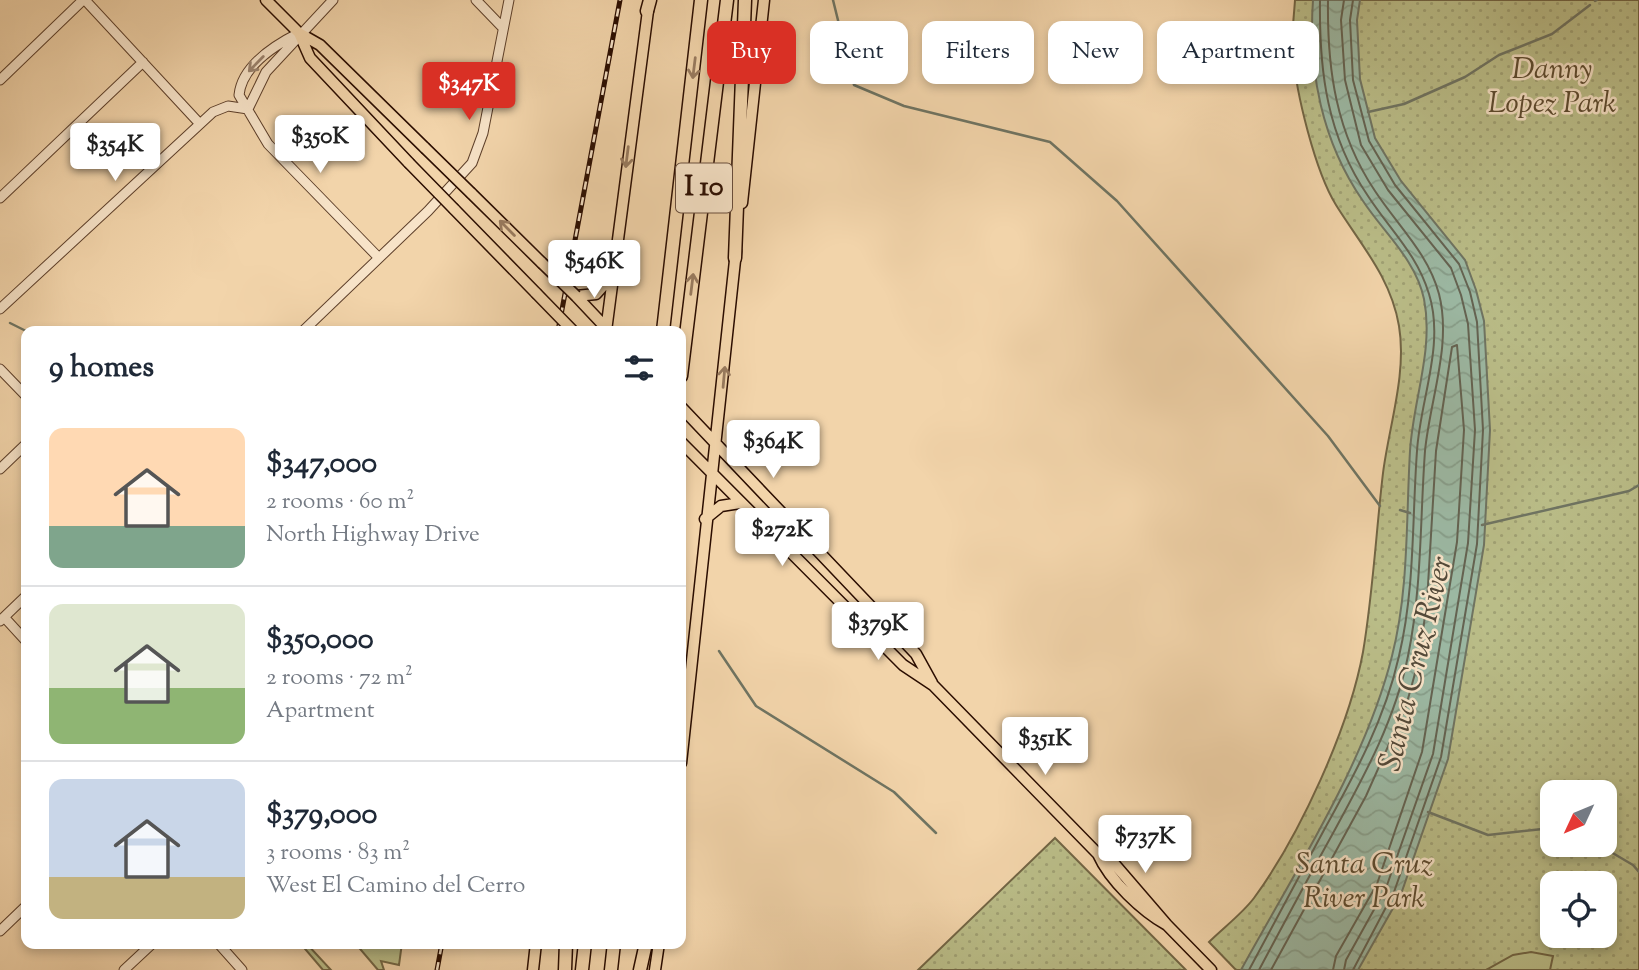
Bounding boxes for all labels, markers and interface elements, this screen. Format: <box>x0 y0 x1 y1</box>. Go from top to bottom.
chip: Buy <box>707 21 796 84</box>
chip: Rent <box>810 21 908 84</box>
chip: Filters <box>922 21 1034 84</box>
chip: New <box>1048 21 1143 84</box>
chip: Apartment <box>1157 21 1319 84</box>
park label: Danny Lopez Park <box>1488 49 1616 126</box>
one-way arrow <box>248 55 265 72</box>
one-way arrow <box>687 56 700 79</box>
pin: $347K <box>420 62 518 122</box>
text: $347K <box>438 68 500 101</box>
pin: $350K <box>271 116 369 175</box>
text: $350K <box>291 121 349 154</box>
pin: $354K <box>66 124 164 183</box>
text: $354K <box>86 129 144 162</box>
one-way arrow <box>621 145 634 168</box>
road number: I 10 <box>676 164 732 212</box>
one-way arrow <box>498 219 515 236</box>
pin: $546K <box>545 240 643 300</box>
text: $546K <box>564 246 624 279</box>
one-way arrow <box>686 273 699 296</box>
text: 9 homes <box>49 347 154 390</box>
icon: filters <box>620 349 658 387</box>
one-way arrow <box>718 366 731 389</box>
pin: $364K <box>724 420 822 480</box>
text: $364K <box>743 426 803 459</box>
text: $347,000 <box>266 443 377 486</box>
icon: home <box>105 456 189 540</box>
text: 2 rooms · 60 m² <box>266 486 414 519</box>
pin: $272K <box>733 508 831 568</box>
text: $272K <box>751 514 813 547</box>
text: North Highway Drive <box>266 519 480 552</box>
water label: Santa Cruz River <box>1368 552 1466 776</box>
pin: $379K <box>829 602 927 662</box>
text: $379K <box>848 608 908 641</box>
text: $350,000 <box>266 619 374 662</box>
icon: home <box>105 632 189 716</box>
text: 2 rooms · 72 m² <box>266 662 413 695</box>
text: Apartment <box>266 695 375 728</box>
pin: $351K <box>996 718 1094 777</box>
text: $351K <box>1018 723 1072 756</box>
north arrow <box>1540 780 1617 858</box>
map controls <box>1540 780 1617 948</box>
text: $379,000 <box>266 794 377 837</box>
icon: home <box>105 807 189 891</box>
pin: $737K <box>1096 816 1194 875</box>
text: $737K <box>1114 821 1176 854</box>
text: 3 rooms · 83 m² <box>266 837 410 870</box>
park label: Santa Cruz River Park <box>1295 844 1433 921</box>
text: West El Camino del Cerro <box>266 870 525 903</box>
button: locate <box>1540 871 1617 948</box>

